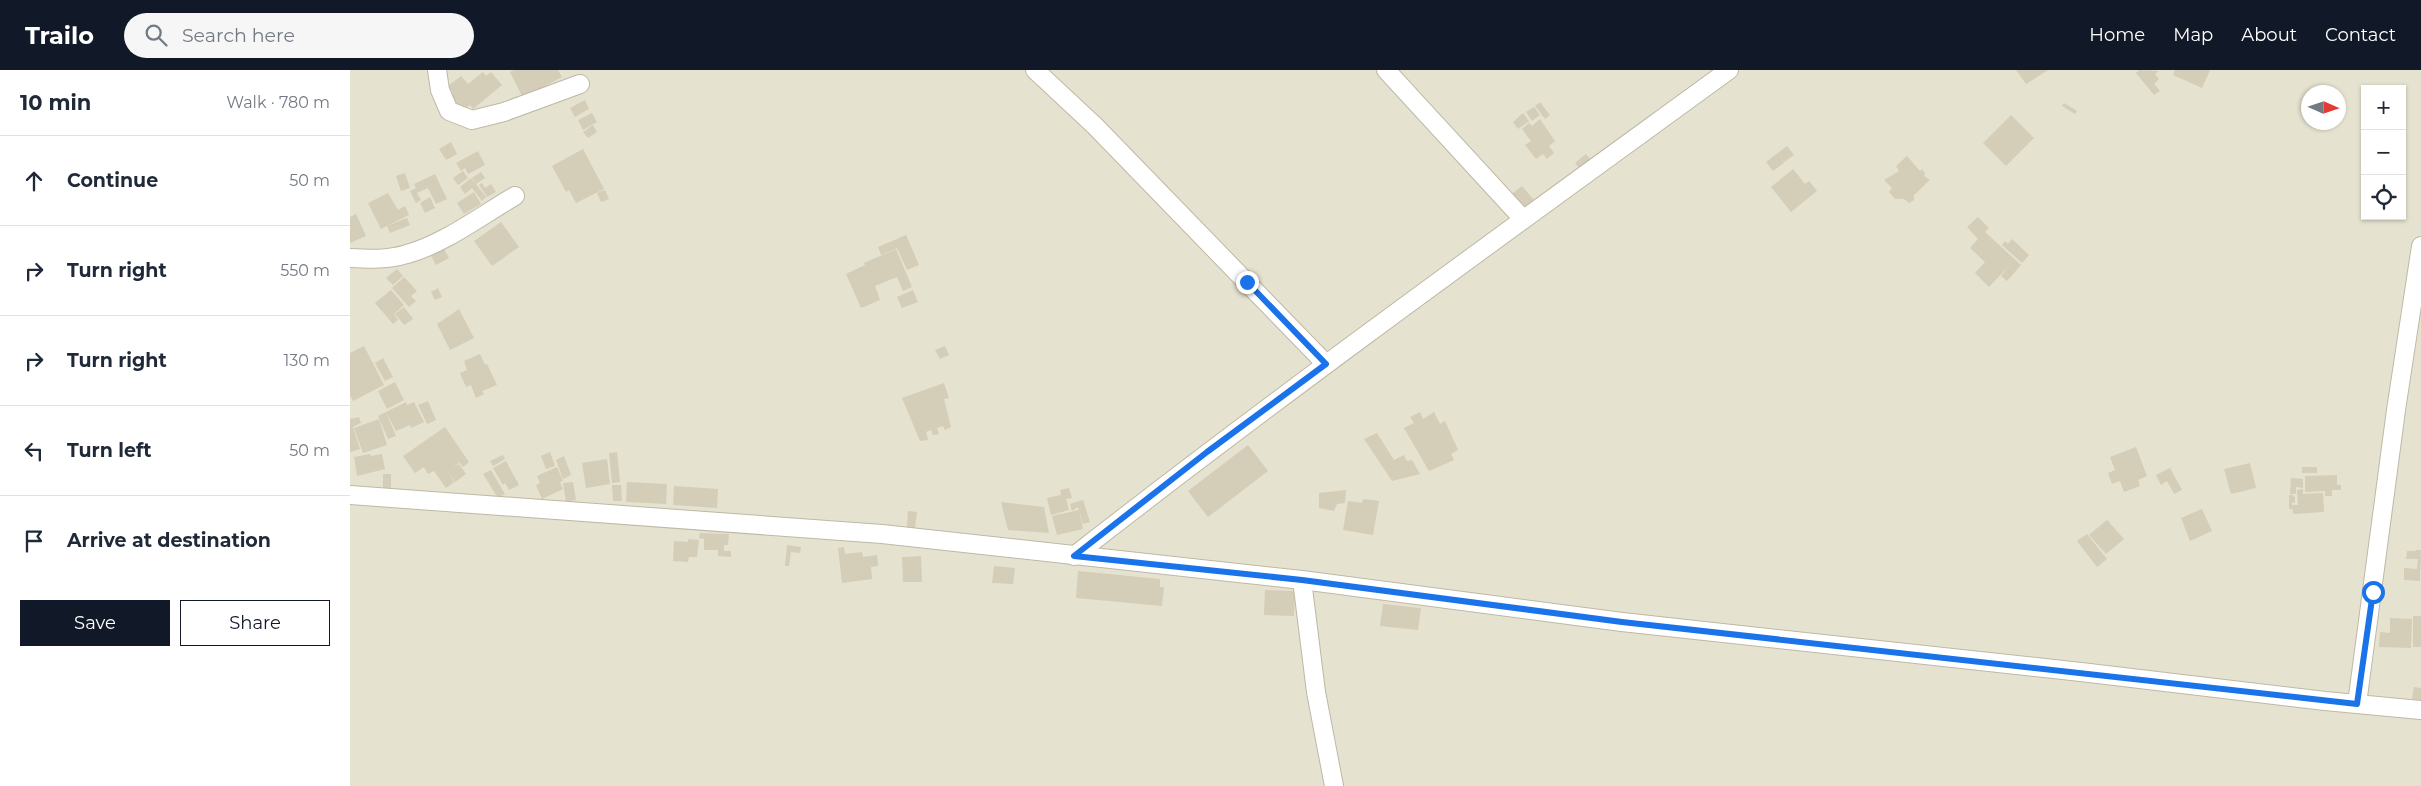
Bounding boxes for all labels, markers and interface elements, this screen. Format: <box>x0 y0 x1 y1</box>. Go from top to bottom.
search box <box>124 13 474 58</box>
text: Trailo <box>25 21 94 50</box>
icon: search <box>142 21 170 49</box>
text: Search here <box>182 24 295 47</box>
text: Home <box>2089 24 2145 46</box>
text: Map <box>2173 24 2213 46</box>
text: About <box>2241 24 2297 46</box>
text: Contact <box>2325 24 2396 46</box>
north arrow <box>2301 85 2346 130</box>
map controls <box>2361 85 2406 220</box>
button: + <box>2361 85 2406 130</box>
text: 10 min <box>20 90 91 115</box>
text: Walk · 780 m <box>226 93 330 112</box>
button: − <box>2361 130 2406 175</box>
icon: ahead <box>20 167 48 195</box>
text: Continue <box>67 169 158 192</box>
text: 50 m <box>289 171 330 190</box>
button: locate <box>2361 175 2406 220</box>
icon: right <box>20 257 48 285</box>
text: Turn right <box>67 259 167 282</box>
text: 550 m <box>280 261 330 280</box>
route end <box>1236 271 1259 294</box>
icon: right <box>20 347 48 375</box>
text: Turn right <box>67 349 167 372</box>
text: 130 m <box>283 351 330 370</box>
icon: left <box>20 437 48 465</box>
text: Turn left <box>67 439 152 462</box>
text: 50 m <box>289 441 330 460</box>
icon: arrive <box>20 527 48 555</box>
text: Arrive at destination <box>67 529 271 552</box>
route start <box>2362 581 2385 604</box>
button: Save <box>20 600 170 646</box>
button: Share <box>180 600 330 646</box>

